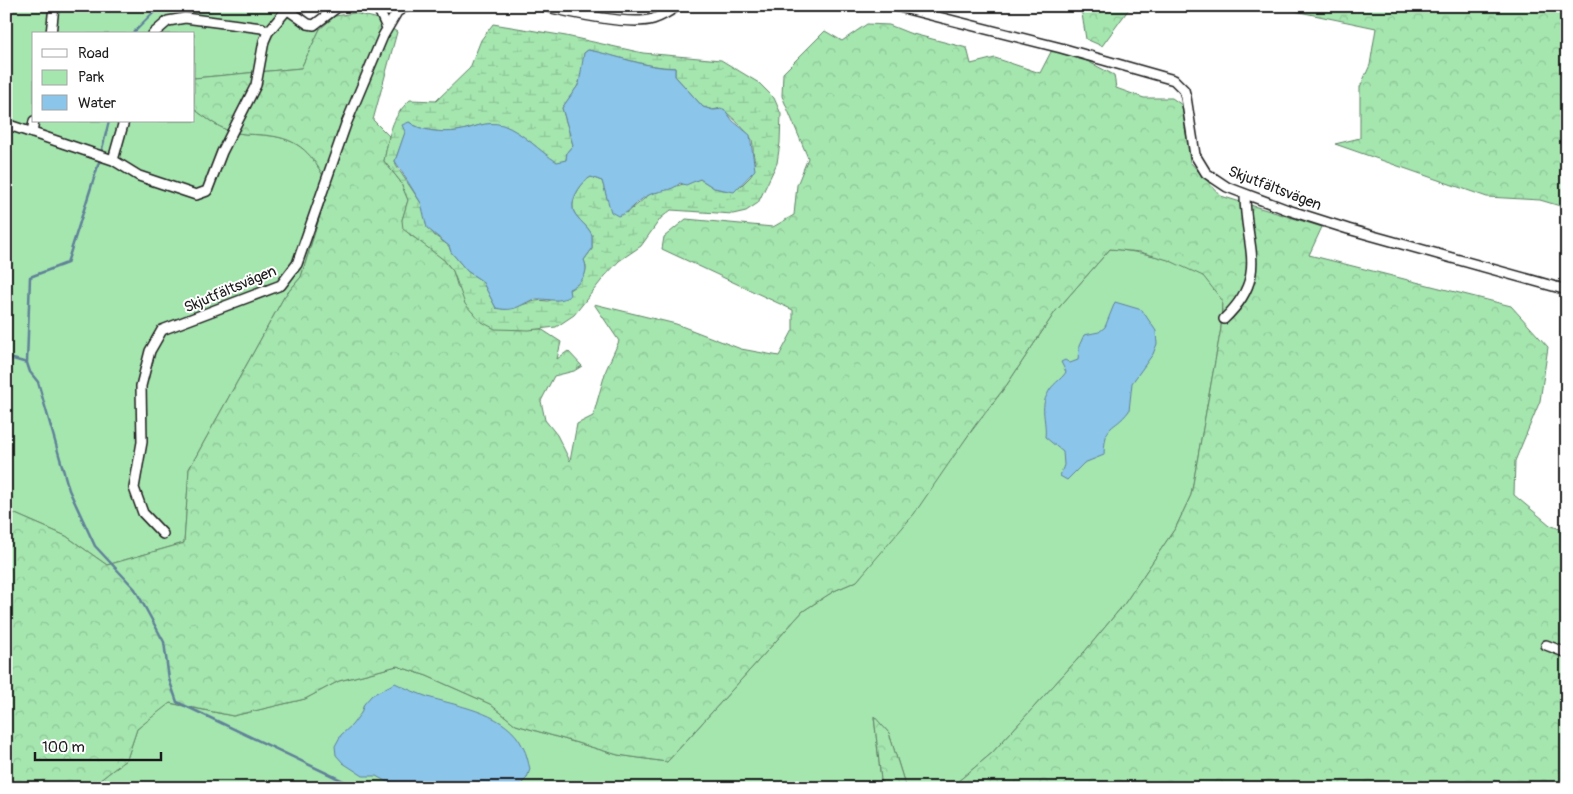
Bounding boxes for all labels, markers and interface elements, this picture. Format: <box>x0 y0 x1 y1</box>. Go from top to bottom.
legend <box>32 32 195 122</box>
text: Road <box>78 44 109 63</box>
text: Park <box>78 68 105 87</box>
text: Water <box>78 94 117 113</box>
street label: Skjutfältsvägen <box>1226 162 1324 215</box>
street label: Skjutfältsvägen <box>181 262 279 317</box>
scale bar <box>35 729 161 761</box>
text: 100 m <box>42 738 85 757</box>

